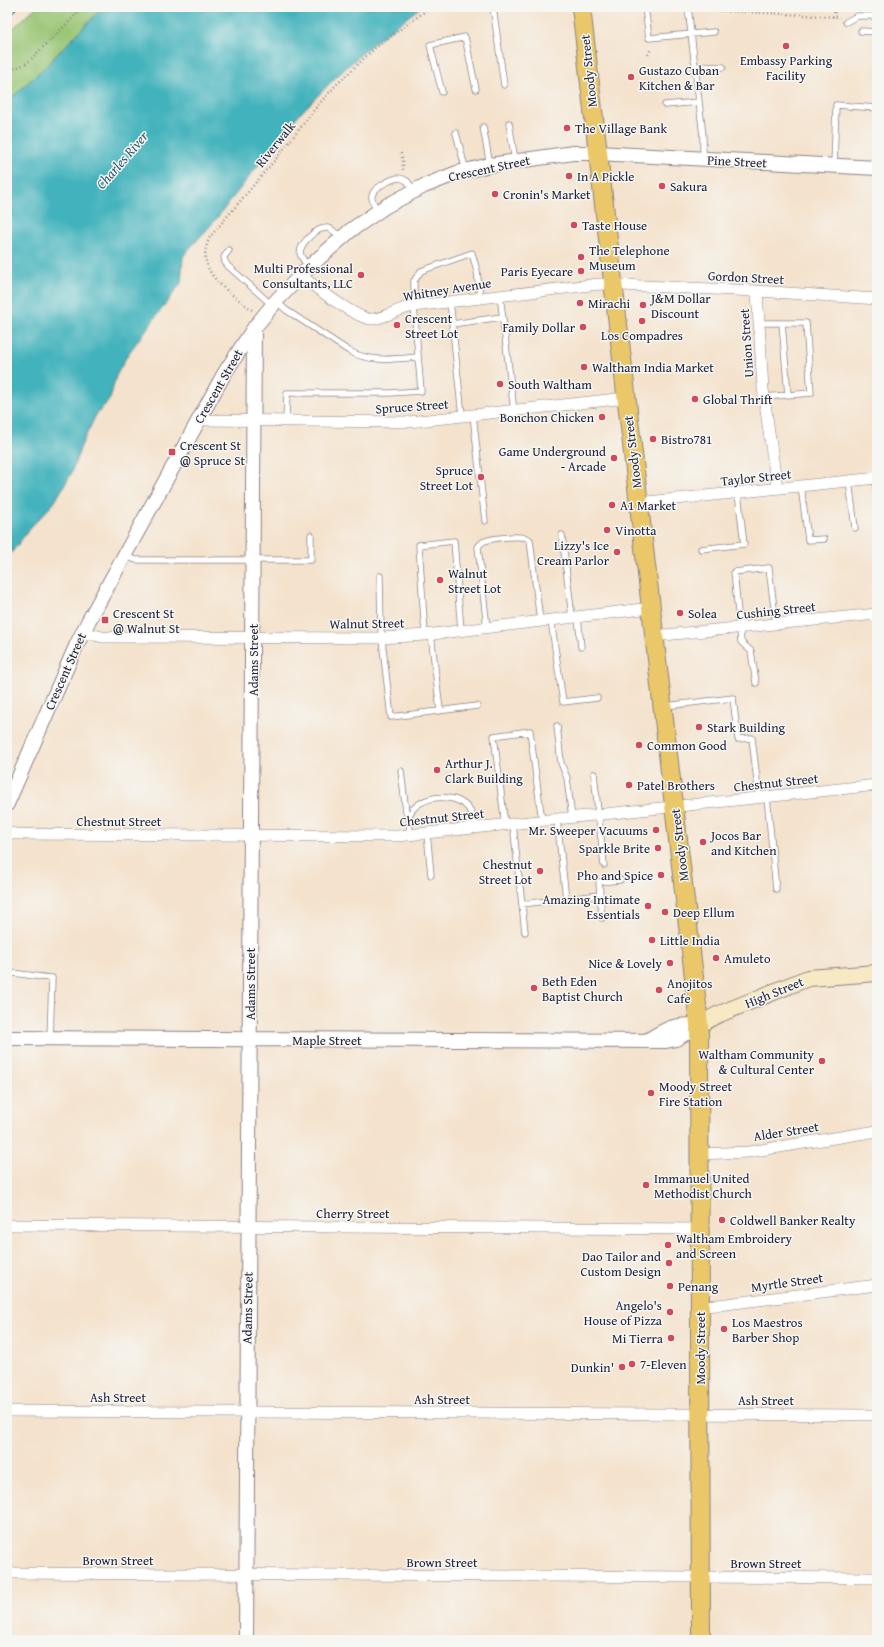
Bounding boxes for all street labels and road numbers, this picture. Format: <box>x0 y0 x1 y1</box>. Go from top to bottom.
street label: Moody Street <box>575 33 602 108</box>
street label: Riverwalk <box>251 117 300 171</box>
street label: Crescent Street <box>447 150 532 186</box>
street label: Pine Street <box>707 150 768 173</box>
street label: Gordon Street <box>707 266 785 289</box>
street label: Whitney Avenue <box>402 273 493 306</box>
street label: Union Street <box>735 307 758 378</box>
street label: Crescent Street <box>189 345 248 427</box>
street label: Spruce Street <box>375 394 450 419</box>
street label: Moody Street <box>619 414 646 489</box>
street label: Taylor Street <box>720 464 793 491</box>
street label: Cushing Street <box>735 597 817 624</box>
street label: Walnut Street <box>329 613 405 634</box>
street label: Adams Street <box>244 623 263 696</box>
street label: Crescent Street <box>40 629 91 713</box>
street label: Chestnut Street <box>733 769 820 796</box>
street label: Chestnut Street <box>399 804 486 831</box>
street label: Moody Street <box>666 807 693 882</box>
street label: Chestnut Street <box>77 812 162 831</box>
street label: Adams Street <box>241 947 260 1020</box>
street label: High Street <box>742 972 807 1013</box>
street label: Maple Street <box>292 1031 362 1050</box>
street label: Alder Street <box>752 1117 820 1146</box>
street label: Cherry Street <box>316 1204 390 1223</box>
street label: Myrtle Street <box>750 1268 825 1297</box>
street label: Adams Street <box>237 1271 258 1344</box>
street label: Moody Street <box>691 1311 710 1385</box>
street label: Ash Street <box>90 1388 146 1407</box>
street label: Ash Street <box>414 1390 470 1409</box>
street label: Ash Street <box>738 1391 794 1410</box>
street label: Brown Street <box>82 1551 154 1570</box>
street label: Brown Street <box>406 1553 478 1572</box>
street label: Brown Street <box>730 1554 802 1573</box>

